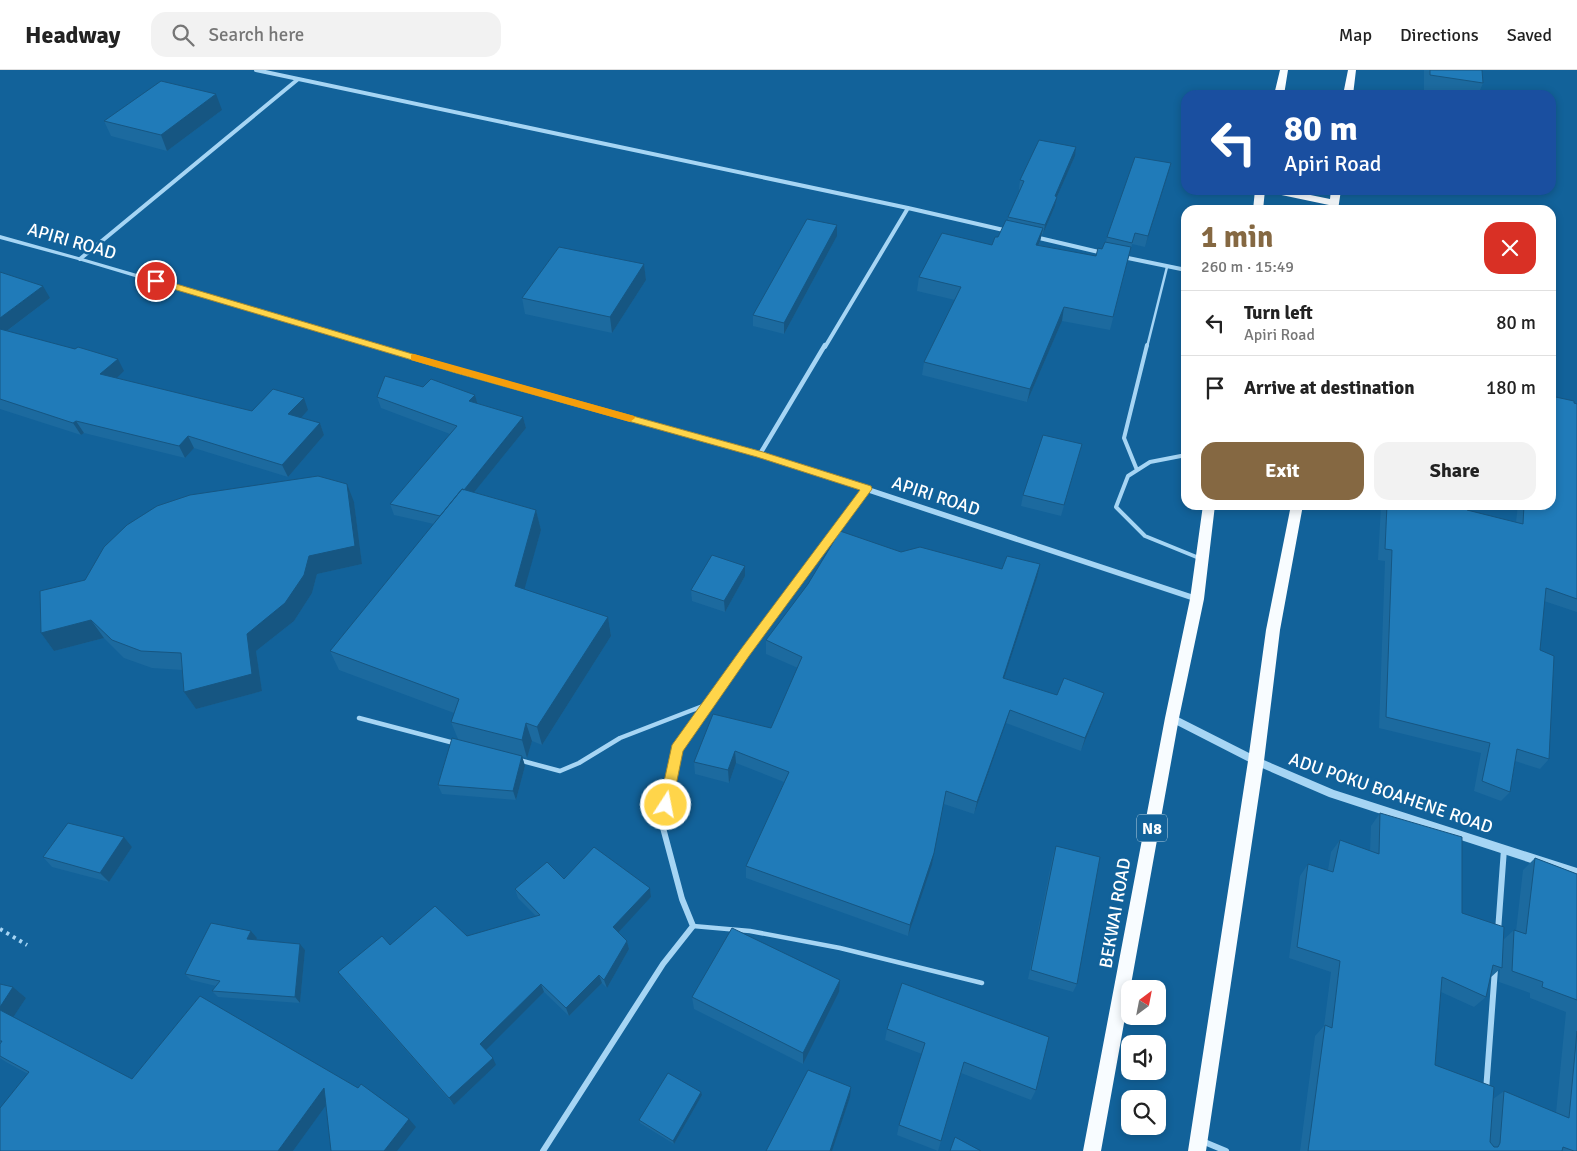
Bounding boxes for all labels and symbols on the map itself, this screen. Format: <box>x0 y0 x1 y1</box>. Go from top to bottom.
street label: APIRI ROAD <box>25 218 119 264</box>
pin <box>135 260 177 302</box>
street label: APIRI ROAD <box>889 471 983 521</box>
street label: ADU POKU BOAHENE ROAD <box>1286 748 1496 838</box>
position arrow <box>639 778 691 830</box>
road number: N8 <box>1137 814 1167 841</box>
street label: BEKWAI ROAD <box>1094 856 1136 970</box>
north arrow <box>1121 980 1166 1025</box>

